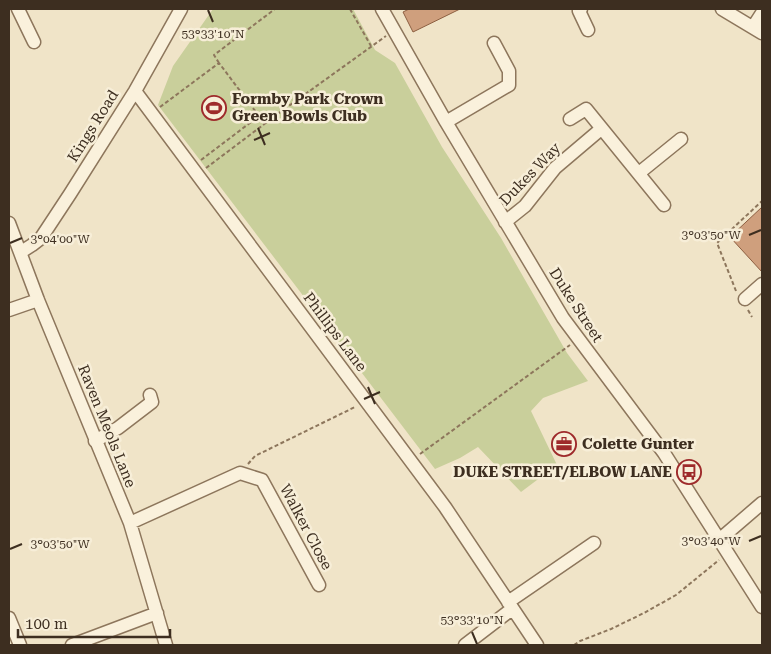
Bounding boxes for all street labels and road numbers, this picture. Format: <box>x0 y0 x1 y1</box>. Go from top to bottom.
street label: Kings Road <box>64 86 122 165</box>
street label: Dukes Way <box>496 139 564 209</box>
street label: Duke Street <box>545 264 607 346</box>
street label: Phillips Lane <box>299 289 371 375</box>
street label: Raven Meols Lane <box>74 362 140 490</box>
street label: Walker Close <box>276 481 336 573</box>

